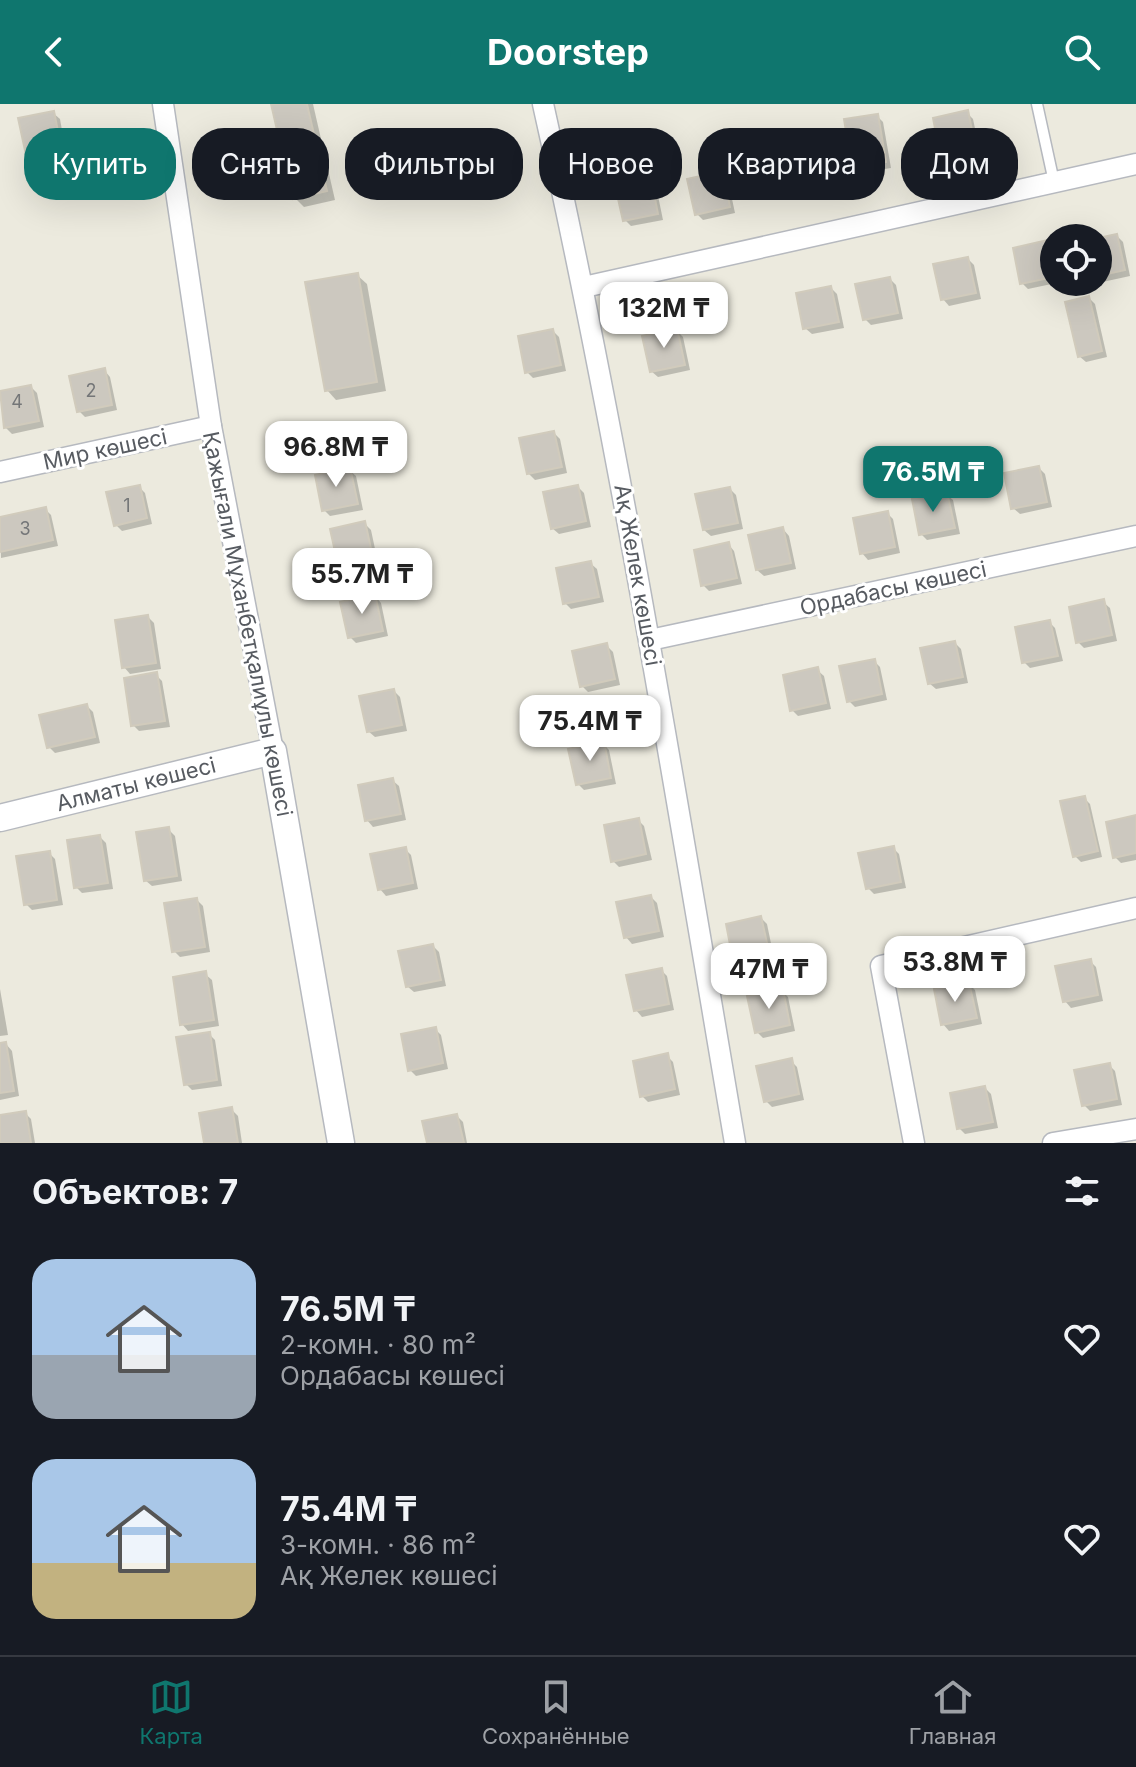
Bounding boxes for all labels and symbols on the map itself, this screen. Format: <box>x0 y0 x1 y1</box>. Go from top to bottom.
pin: 132M ₸ <box>599 282 729 350</box>
house number: 2 <box>86 380 96 401</box>
house number: 4 <box>11 391 23 412</box>
pin: 96.8M ₸ <box>262 421 410 489</box>
street label: Мир көшесі <box>41 423 169 475</box>
street label: Қажығали Мұханбетқалиұлы көшесі <box>198 429 298 819</box>
pin: 76.5M ₸ <box>859 446 1007 514</box>
street label: Ақ Желек көшесі <box>609 482 667 668</box>
house number: 1 <box>123 495 131 516</box>
house number: 3 <box>19 518 31 539</box>
pin: 55.7M ₸ <box>288 548 436 616</box>
street label: Ордабасы көшесі <box>797 556 989 620</box>
pin: 75.4M ₸ <box>516 695 664 763</box>
street label: Алматы көшесі <box>54 752 218 816</box>
pin: 53.8M ₸ <box>881 936 1029 1004</box>
pin: 47M ₸ <box>713 943 825 1011</box>

